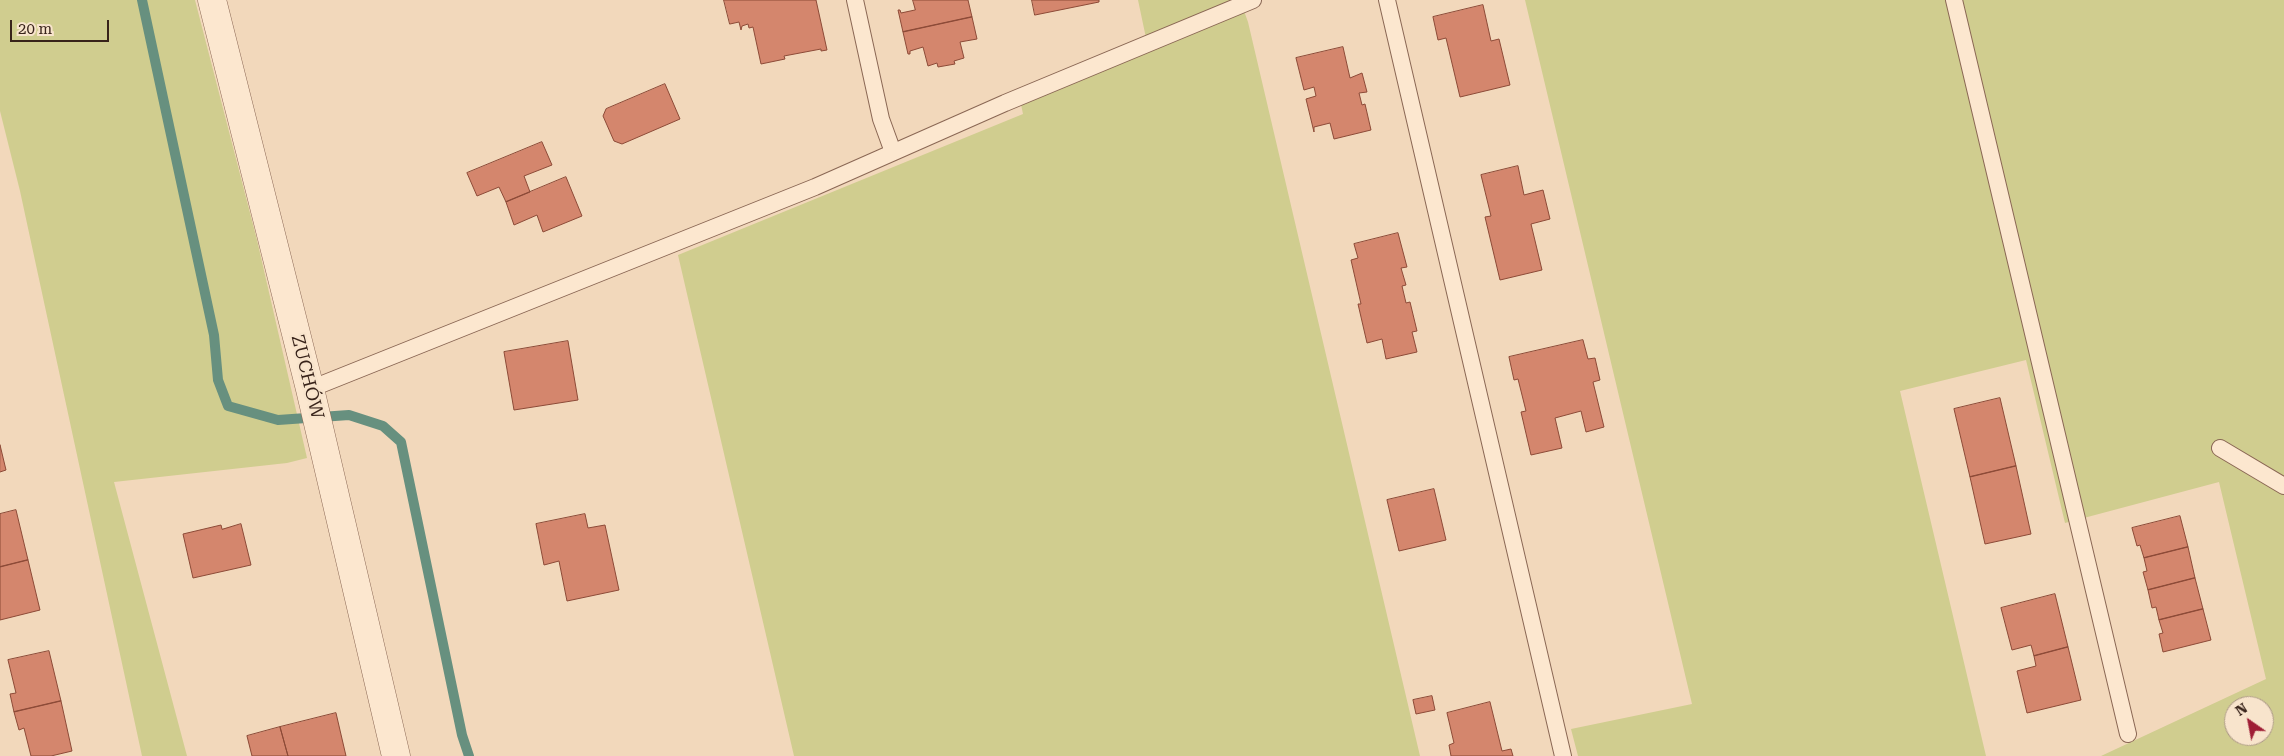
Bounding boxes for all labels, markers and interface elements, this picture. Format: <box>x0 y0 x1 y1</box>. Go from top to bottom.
scale bar <box>12 10 111 42</box>
text: 20 m <box>18 20 52 38</box>
street label: ZUCHÓW <box>286 333 328 421</box>
north arrow <box>2224 696 2274 746</box>
text: N <box>2232 700 2250 719</box>

